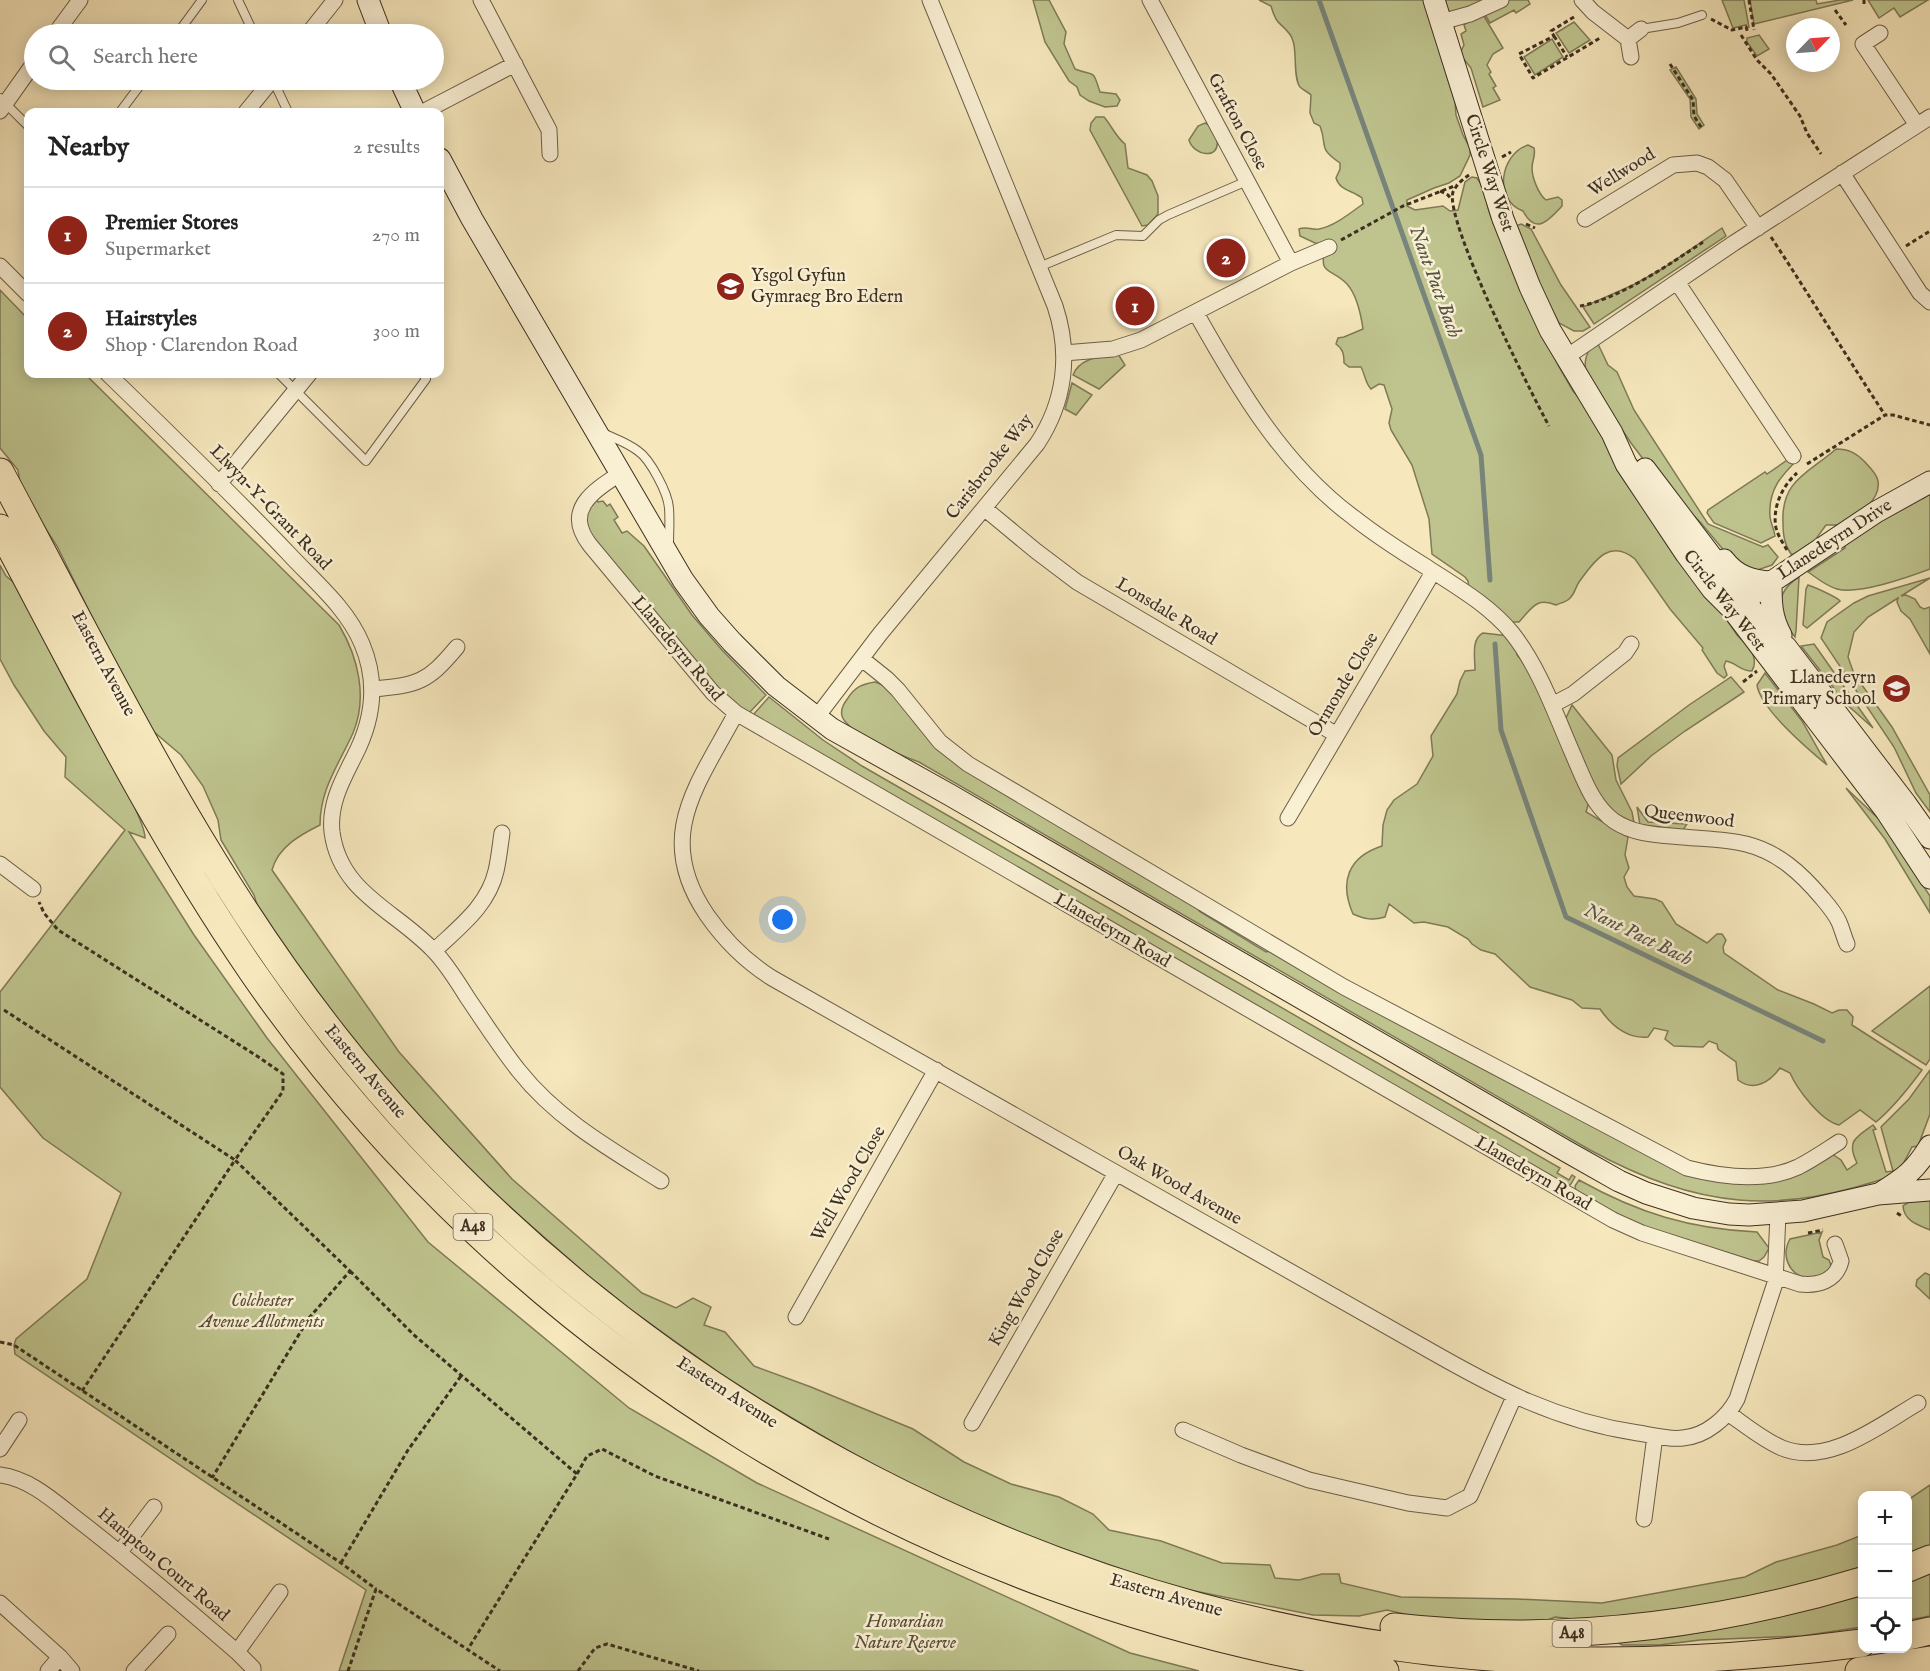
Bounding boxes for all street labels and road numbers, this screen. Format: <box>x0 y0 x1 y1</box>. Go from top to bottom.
street label: Grafton Close <box>1202 70 1272 174</box>
street label: Circle Way West <box>1459 111 1519 235</box>
street label: Wellwood <box>1584 143 1660 203</box>
street label: Carisbrooke Way <box>942 409 1039 525</box>
street label: Llwyn-Y-Grant Road <box>204 440 336 576</box>
street label: Llanedeyrn Drive <box>1773 494 1897 586</box>
street label: Circle Way West <box>1677 546 1771 656</box>
street label: Lonsdale Road <box>1111 573 1221 651</box>
street label: Llanedeyrn Road <box>626 591 728 707</box>
street label: Eastern Avenue <box>66 607 140 721</box>
street label: Ormonde Close <box>1304 628 1384 742</box>
street label: Queenwood <box>1643 800 1736 834</box>
street label: Llanedeyrn Road <box>1050 888 1175 974</box>
street label: Eastern Avenue <box>319 1020 411 1124</box>
street label: Well Wood Close <box>807 1122 891 1246</box>
street label: Llanedeyrn Road <box>1471 1131 1596 1217</box>
street label: Oak Wood Avenue <box>1112 1141 1246 1231</box>
road number: A48 <box>454 1214 492 1240</box>
street label: King Wood Close <box>984 1225 1070 1351</box>
street label: Eastern Avenue <box>672 1352 782 1434</box>
street label: Hampton Court Road <box>92 1503 234 1627</box>
street label: Eastern Avenue <box>1107 1569 1225 1623</box>
road number: A48 <box>1552 1621 1592 1647</box>

